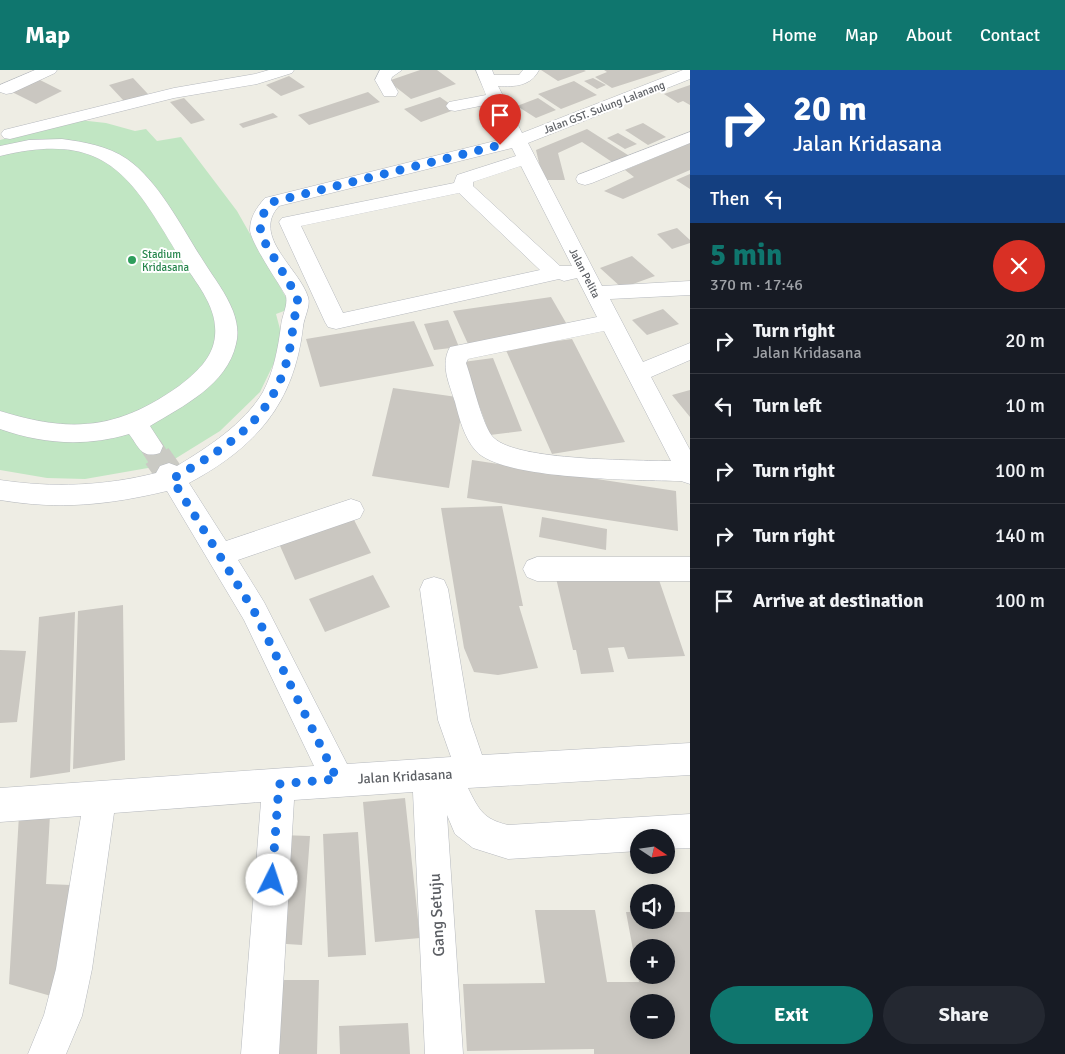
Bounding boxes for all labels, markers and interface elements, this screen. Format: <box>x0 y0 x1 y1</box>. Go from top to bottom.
text: Map <box>25 20 70 50</box>
text: Home <box>772 24 817 46</box>
text: Map <box>845 24 878 46</box>
text: About <box>906 24 952 46</box>
text: Contact <box>980 24 1040 46</box>
street label: Jalan GST. Sulung Lalanang <box>542 78 667 137</box>
text: 20 m <box>793 87 867 130</box>
icon: right <box>710 90 775 155</box>
pin <box>479 94 521 145</box>
icon: arrive <box>486 101 514 129</box>
text: Jalan Kridasana <box>793 130 942 157</box>
icon: left <box>760 185 788 213</box>
text: Then <box>710 187 750 211</box>
text: 5 min <box>710 237 782 274</box>
button: close <box>993 240 1045 292</box>
street label: Jalan Pelita <box>566 246 603 301</box>
place label: Stadium Kridasana <box>142 248 190 274</box>
marker: Stadium Kridasana <box>126 254 138 266</box>
text: 370 m · 17:46 <box>710 275 803 295</box>
text: Turn right <box>753 319 835 343</box>
icon: right <box>710 327 738 355</box>
text: 20 m <box>1005 329 1045 353</box>
text: Jalan Kridasana <box>753 343 862 363</box>
icon: left <box>710 392 738 420</box>
text: Turn left <box>753 394 822 418</box>
text: 10 m <box>1005 394 1045 418</box>
icon: right <box>710 457 738 485</box>
text: Turn right <box>753 459 835 483</box>
text: 100 m <box>995 459 1045 483</box>
icon: right <box>710 522 738 550</box>
text: Turn right <box>753 524 835 548</box>
text: 140 m <box>995 524 1045 548</box>
icon: arrive <box>710 587 738 615</box>
text: Arrive at destination <box>753 589 924 613</box>
text: 100 m <box>995 589 1045 613</box>
street label: Jalan Kridasana <box>357 766 453 787</box>
north arrow <box>630 829 675 874</box>
map controls <box>630 829 675 1039</box>
position arrow <box>245 853 297 905</box>
street label: Gang Setuju <box>425 873 449 957</box>
button: sound <box>630 884 675 929</box>
button: + <box>630 939 675 984</box>
button: Exit <box>710 986 873 1044</box>
button: Share <box>883 986 1045 1044</box>
button: − <box>630 994 675 1039</box>

